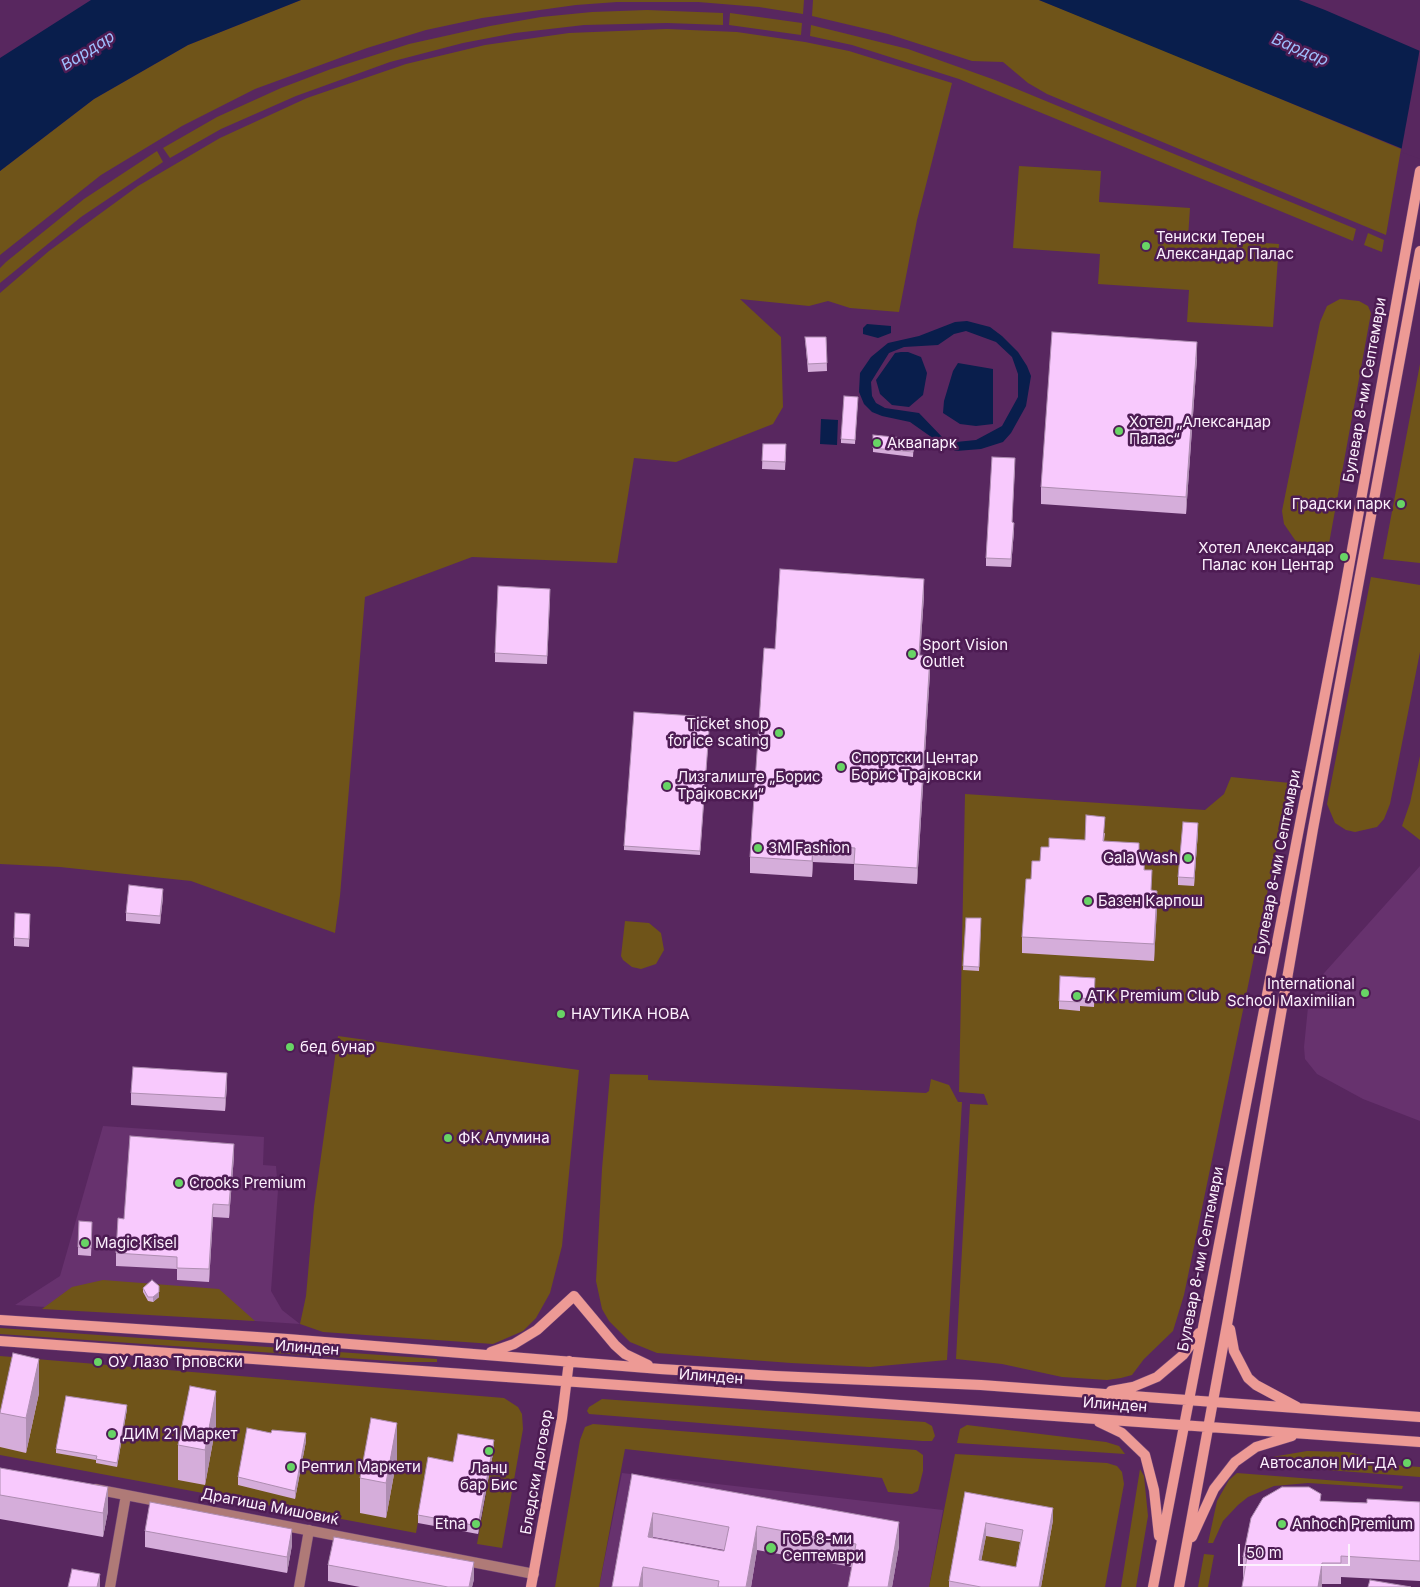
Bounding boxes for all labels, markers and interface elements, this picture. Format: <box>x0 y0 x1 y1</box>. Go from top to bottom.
water label: Вардар <box>58 27 118 75</box>
water label: Вардар <box>1269 29 1331 71</box>
place label: Тениски Терен Александар Палас <box>1156 228 1294 263</box>
marker: Тениски Терен Александар Палас <box>1140 240 1152 252</box>
street label: Булевар 8-ми Септември <box>1340 296 1390 484</box>
place label: Хотел „Александар Палас“ <box>1129 413 1271 448</box>
marker: Хотел „Александар Палас“ <box>1113 425 1125 437</box>
place label: Аквапарк <box>887 434 957 452</box>
marker: Аквапарк <box>871 437 883 449</box>
place label: Градски парк <box>1292 495 1391 513</box>
marker: Градски парк <box>1395 498 1407 510</box>
place label: Хотел Александар Палас кон Центар <box>1198 539 1334 574</box>
marker: Хотел Александар Палас кон Центар <box>1338 551 1350 563</box>
place label: Sport Vision Outlet <box>922 636 1008 671</box>
marker: Sport Vision Outlet <box>906 648 918 660</box>
place label: Ticket shop for ice scating <box>668 715 769 750</box>
marker: Ticket shop for ice scating <box>773 727 785 739</box>
place label: Спортски Центар Борис Трајковски <box>851 749 982 784</box>
marker: Спортски Центар Борис Трајковски <box>835 761 847 773</box>
place label: Лизгалиште „Борис Трајковски“ <box>677 768 821 803</box>
street label: Булевар 8-ми Септември <box>1251 768 1305 956</box>
marker: Лизгалиште „Борис Трајковски“ <box>661 780 673 792</box>
place label: 3M Fashion <box>768 839 850 857</box>
marker: 3M Fashion <box>752 842 764 854</box>
place label: Gala Wash <box>1103 849 1178 867</box>
marker: Gala Wash <box>1182 852 1194 864</box>
place label: Базен Карпош <box>1098 892 1203 910</box>
marker: Базен Карпош <box>1082 895 1094 907</box>
place label: International School Maximilian <box>1227 975 1355 1010</box>
place label: ATK Premium Club <box>1087 987 1219 1005</box>
marker: International School Maximilian <box>1359 987 1371 999</box>
marker: ATK Premium Club <box>1071 990 1083 1002</box>
place label: НАУТИКА НОВА <box>571 1005 690 1023</box>
marker: НАУТИКА НОВА <box>555 1008 567 1020</box>
place label: бед бунар <box>300 1038 375 1056</box>
marker: бед бунар <box>284 1041 296 1053</box>
place label: ФК Алумина <box>458 1129 550 1147</box>
marker: ФК Алумина <box>442 1132 454 1144</box>
street label: Булевар 8-ми Септември <box>1174 1165 1228 1353</box>
place label: Crooks Premium <box>189 1174 306 1192</box>
marker: Crooks Premium <box>173 1177 185 1189</box>
place label: Magic Kisel <box>95 1234 177 1252</box>
marker: Magic Kisel <box>79 1237 91 1249</box>
street label: Илинден <box>274 1337 340 1359</box>
place label: ОУ Лазо Трповски <box>108 1353 243 1371</box>
marker: ОУ Лазо Трповски <box>92 1356 104 1368</box>
street label: Илинден <box>678 1366 744 1388</box>
street label: Илинден <box>1082 1394 1148 1416</box>
street label: Бледски договор <box>517 1408 557 1536</box>
place label: ДИМ 21 Маркет <box>122 1425 238 1443</box>
marker: ДИМ 21 Маркет <box>106 1428 118 1440</box>
marker: Ланџ бар Бис <box>483 1445 495 1457</box>
place label: Автосалон МИ–ДА <box>1260 1454 1397 1472</box>
marker: Автосалон МИ–ДА <box>1401 1457 1413 1469</box>
place label: Рептил Маркети <box>301 1458 421 1476</box>
place label: Ланџ бар Бис <box>460 1459 518 1494</box>
marker: Рептил Маркети <box>285 1461 297 1473</box>
street label: Драгиша Мишовиќ <box>200 1485 340 1529</box>
place label: Etna <box>435 1515 466 1533</box>
place label: Anhoch Premium <box>1292 1515 1413 1533</box>
marker: Etna <box>470 1518 482 1530</box>
marker: Anhoch Premium <box>1276 1518 1288 1530</box>
place label: ГОБ 8-ми Септември <box>782 1530 864 1565</box>
scale bar <box>1240 1534 1352 1566</box>
marker: ГОБ 8-ми Септември <box>764 1541 778 1555</box>
text: 50 m <box>1246 1543 1282 1562</box>

